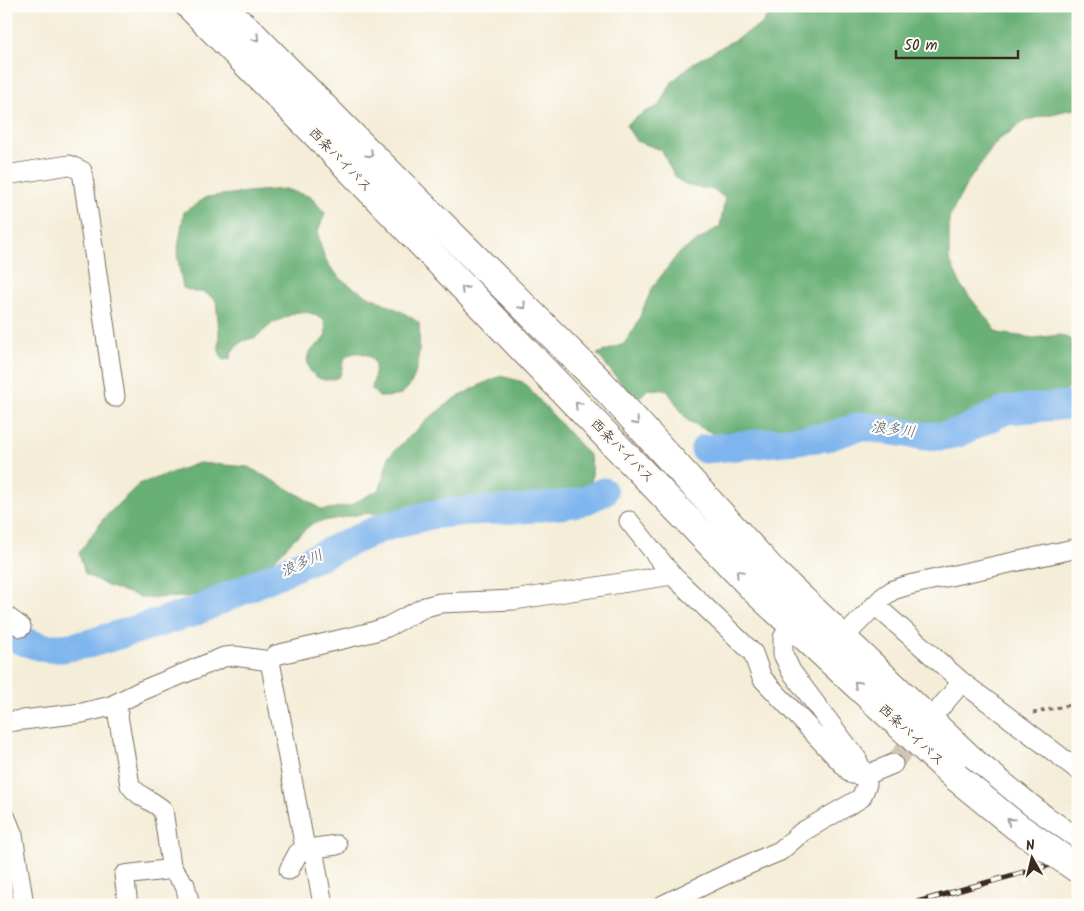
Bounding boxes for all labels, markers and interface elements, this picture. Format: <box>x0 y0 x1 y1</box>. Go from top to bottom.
scale bar <box>896 28 1019 60</box>
one-way arrow <box>251 32 260 41</box>
text: 50 m <box>904 34 938 58</box>
street label: 西条バイパス <box>303 122 377 198</box>
one-way arrow <box>365 148 374 157</box>
one-way arrow <box>461 286 470 295</box>
one-way arrow <box>517 300 526 309</box>
one-way arrow <box>575 402 584 411</box>
street label: 西条バイパス <box>585 413 659 489</box>
water label: 浪多川 <box>869 415 917 445</box>
one-way arrow <box>630 416 639 425</box>
water label: 浪多川 <box>277 544 327 584</box>
one-way arrow <box>736 569 745 578</box>
one-way arrow <box>853 681 862 690</box>
street label: 西条バイパス <box>873 698 949 772</box>
one-way arrow <box>1006 817 1015 826</box>
north arrow <box>1006 834 1056 884</box>
text: N <box>1024 835 1036 858</box>

